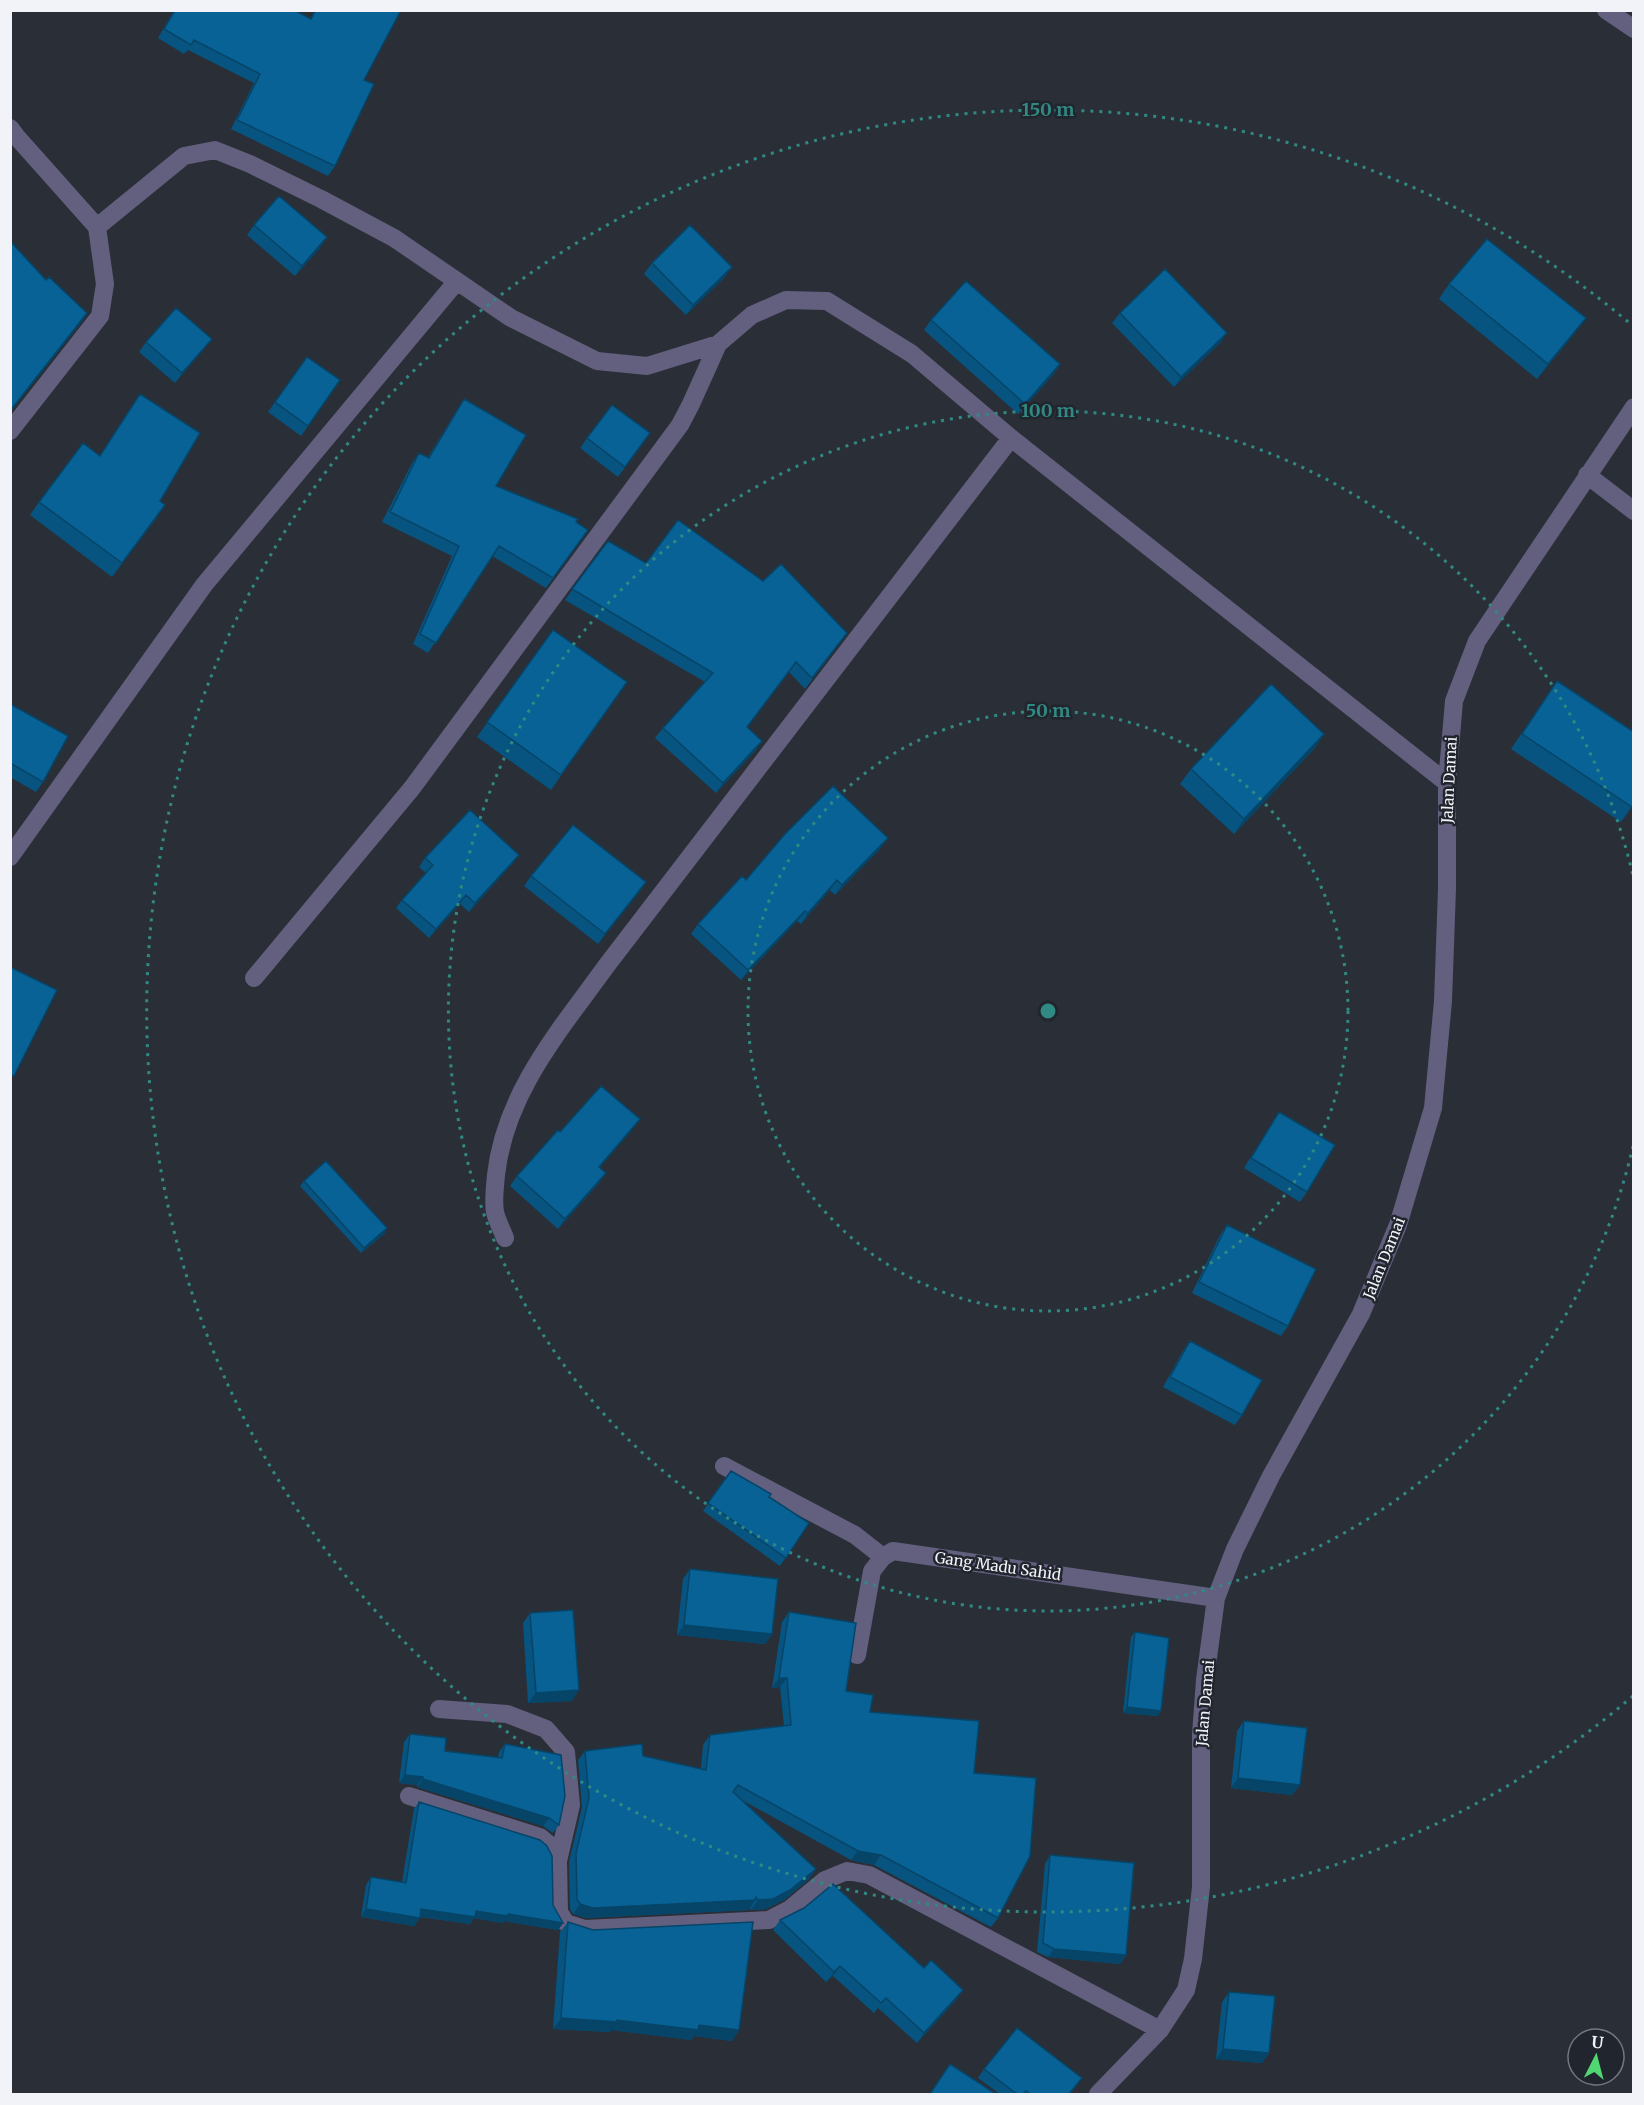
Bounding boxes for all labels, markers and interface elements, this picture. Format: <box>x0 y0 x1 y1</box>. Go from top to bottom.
text: 150 m <box>1022 98 1074 121</box>
text: 100 m <box>1021 399 1075 422</box>
text: 50 m <box>1026 699 1070 722</box>
street label: Jalan Damai <box>1437 736 1461 825</box>
centre of rings <box>1038 1001 1058 1021</box>
street label: Jalan Damai <box>1359 1214 1409 1303</box>
street label: Gang Madu Sahid <box>934 1548 1062 1584</box>
street label: Jalan Damai <box>1192 1659 1218 1748</box>
north arrow <box>1566 2027 1626 2087</box>
text: U <box>1591 2032 1605 2053</box>

